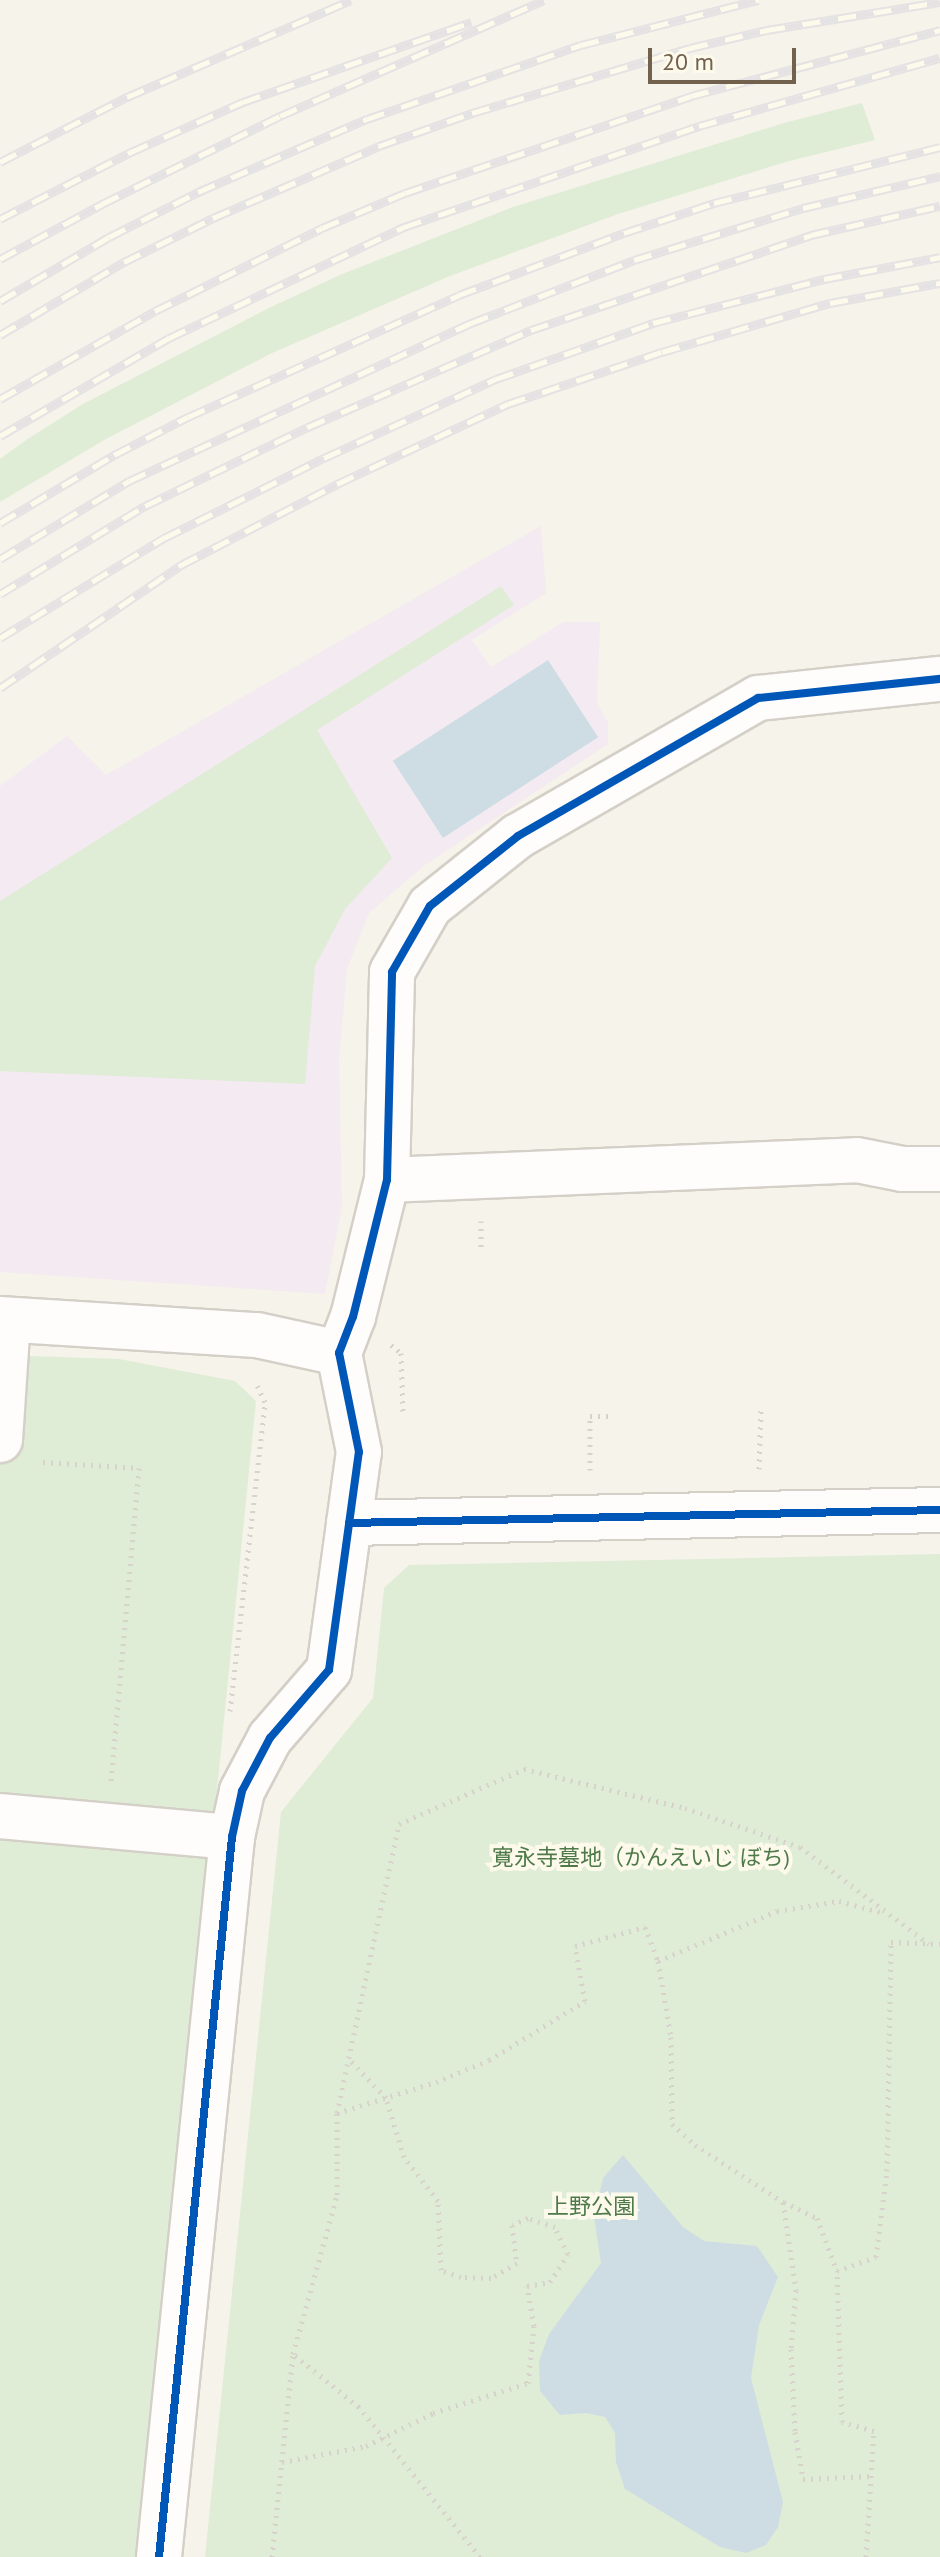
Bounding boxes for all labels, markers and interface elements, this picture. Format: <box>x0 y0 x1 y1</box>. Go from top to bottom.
scale bar <box>652 32 800 82</box>
text: 20 m <box>662 46 714 77</box>
park label: 寛永寺墓地（かんえいじ ぼち) <box>492 1845 790 1871</box>
park label: 上野公園 <box>547 2194 635 2220</box>

